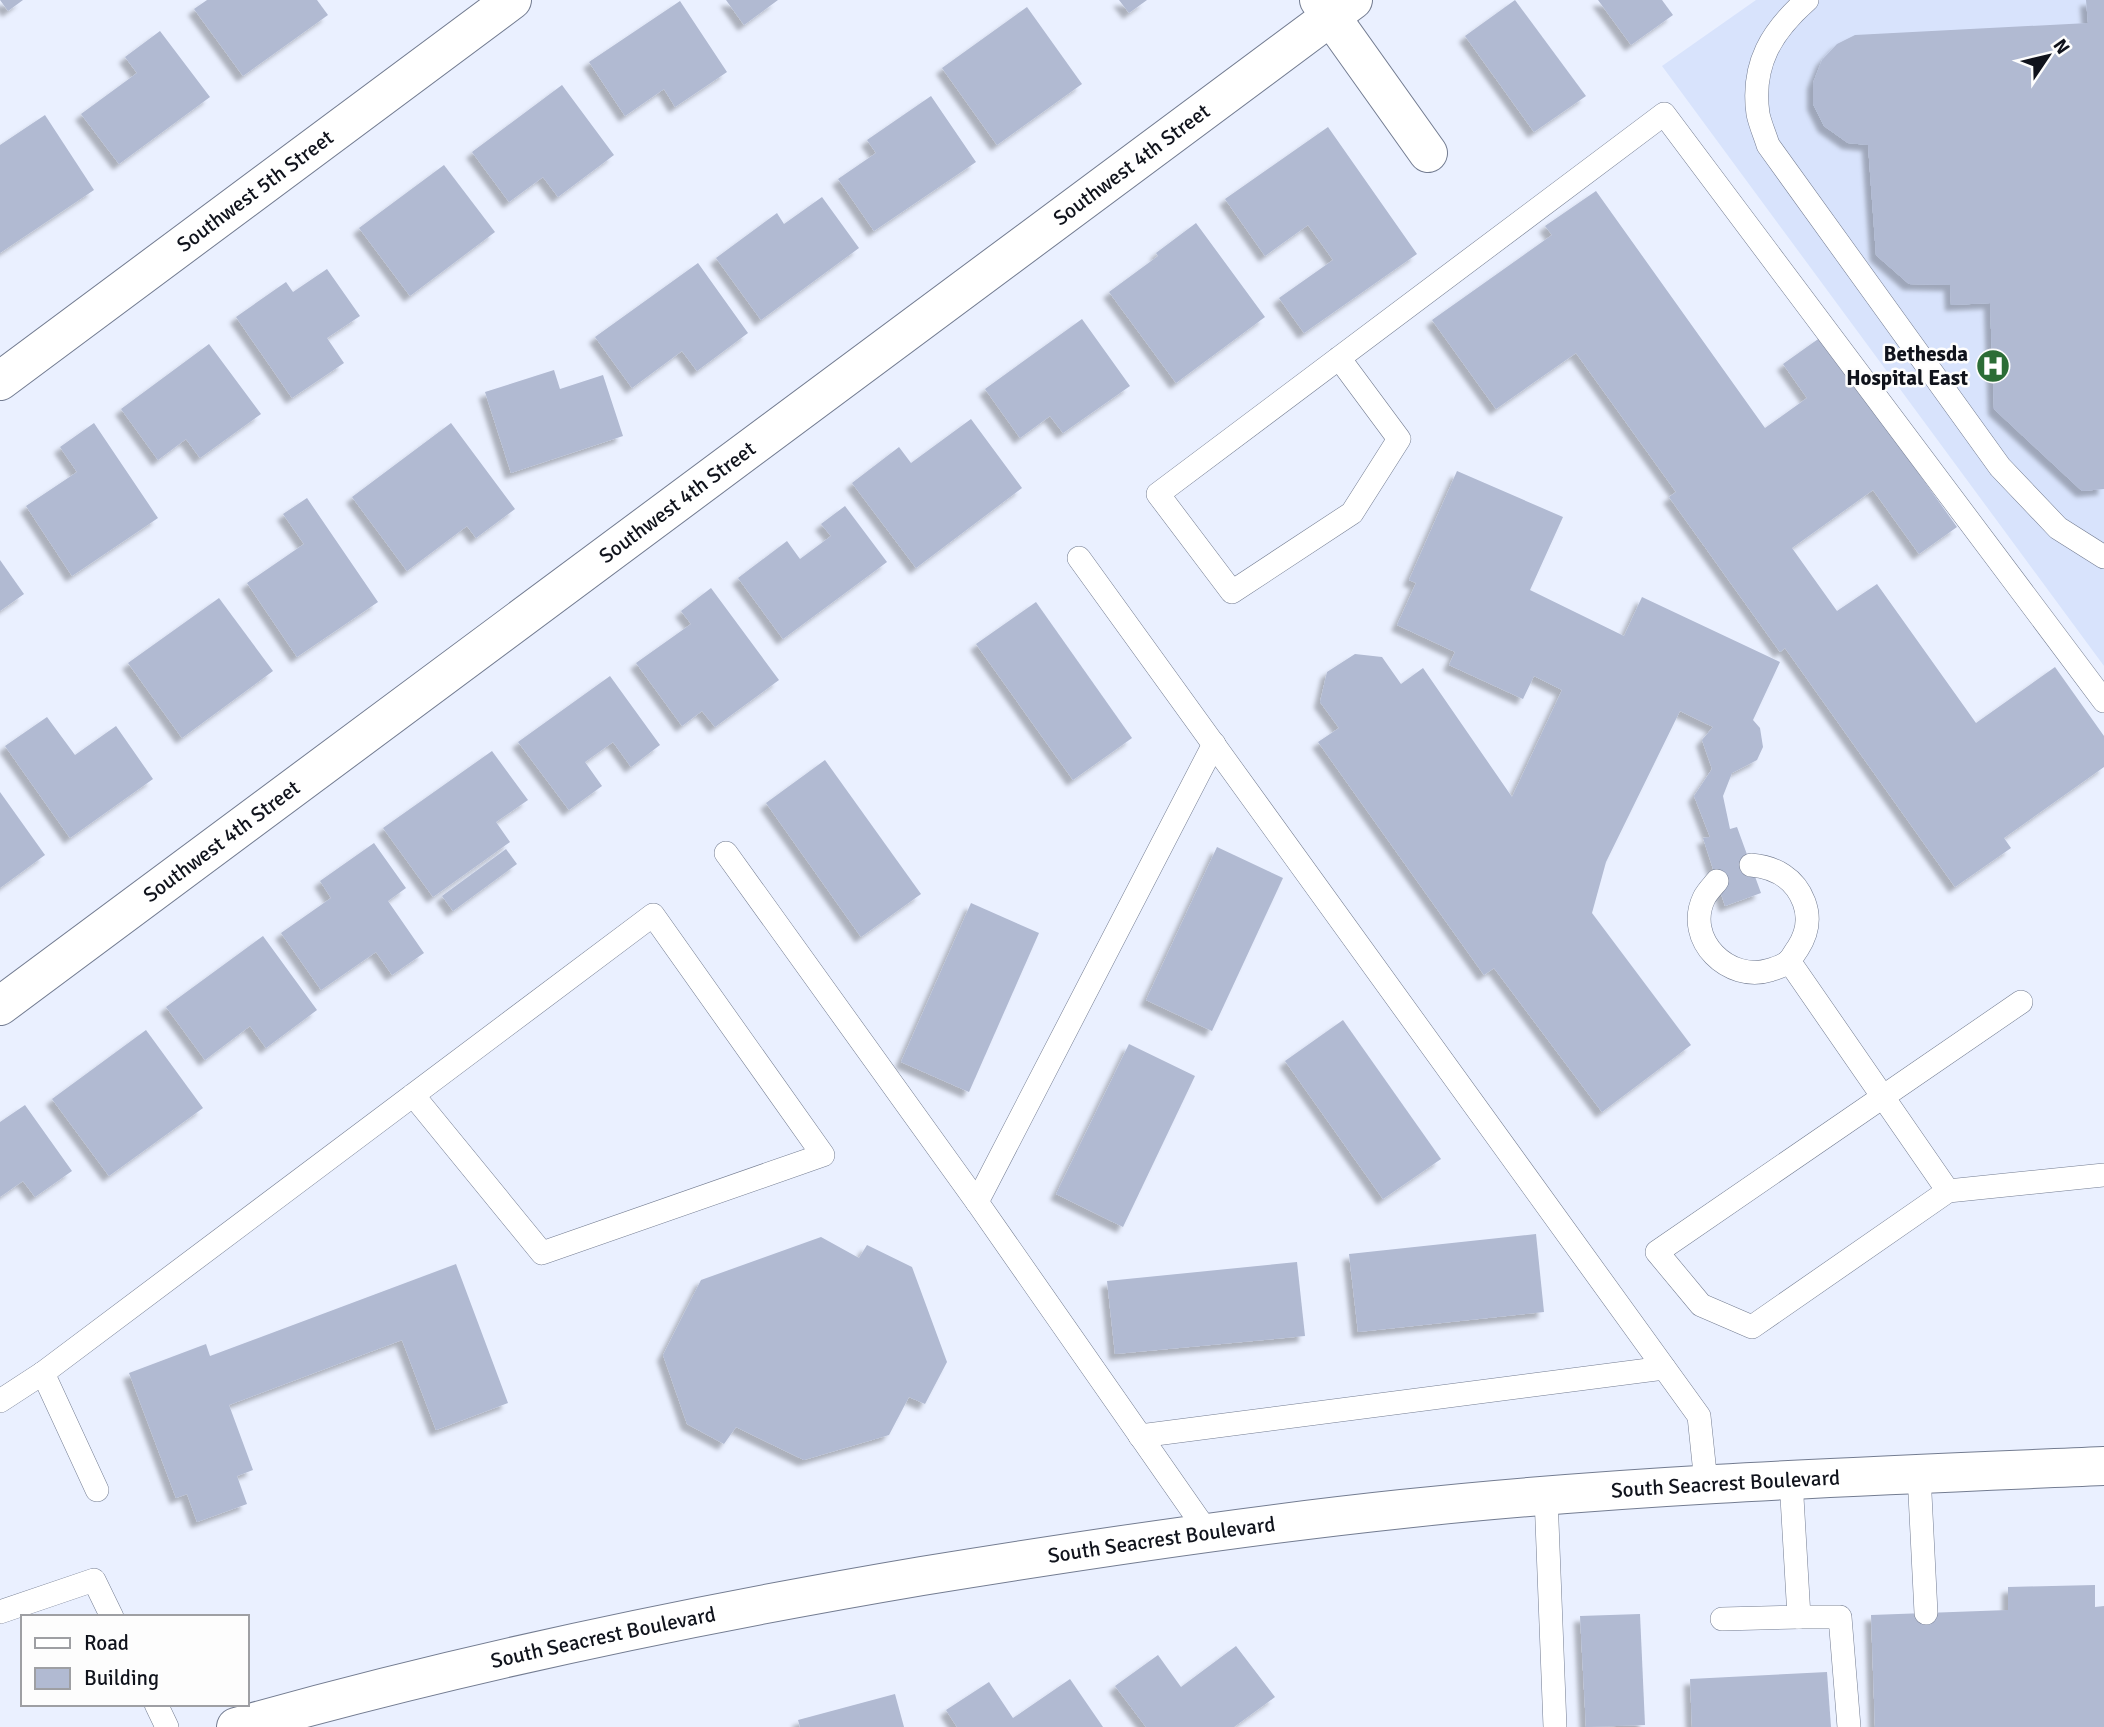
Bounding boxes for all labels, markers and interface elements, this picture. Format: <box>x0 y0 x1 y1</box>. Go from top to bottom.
north arrow <box>2013 21 2083 91</box>
text: N <box>2047 35 2075 59</box>
street label: Southwest 4th Street <box>1048 98 1215 231</box>
street label: Southwest 5th Street <box>172 124 339 258</box>
place label: Bethesda Hospital East <box>1846 341 1968 391</box>
hospital icon: Bethesda Hospital East <box>1974 347 2012 385</box>
street label: Southwest 4th Street <box>594 436 761 569</box>
street label: Southwest 4th Street <box>138 775 305 908</box>
street label: South Seacrest Boulevard <box>1610 1464 1841 1504</box>
street label: South Seacrest Boulevard <box>1046 1511 1277 1569</box>
street label: South Seacrest Boulevard <box>488 1601 718 1674</box>
legend <box>21 1615 248 1706</box>
text: Road <box>84 1630 129 1656</box>
text: Building <box>84 1665 159 1691</box>

